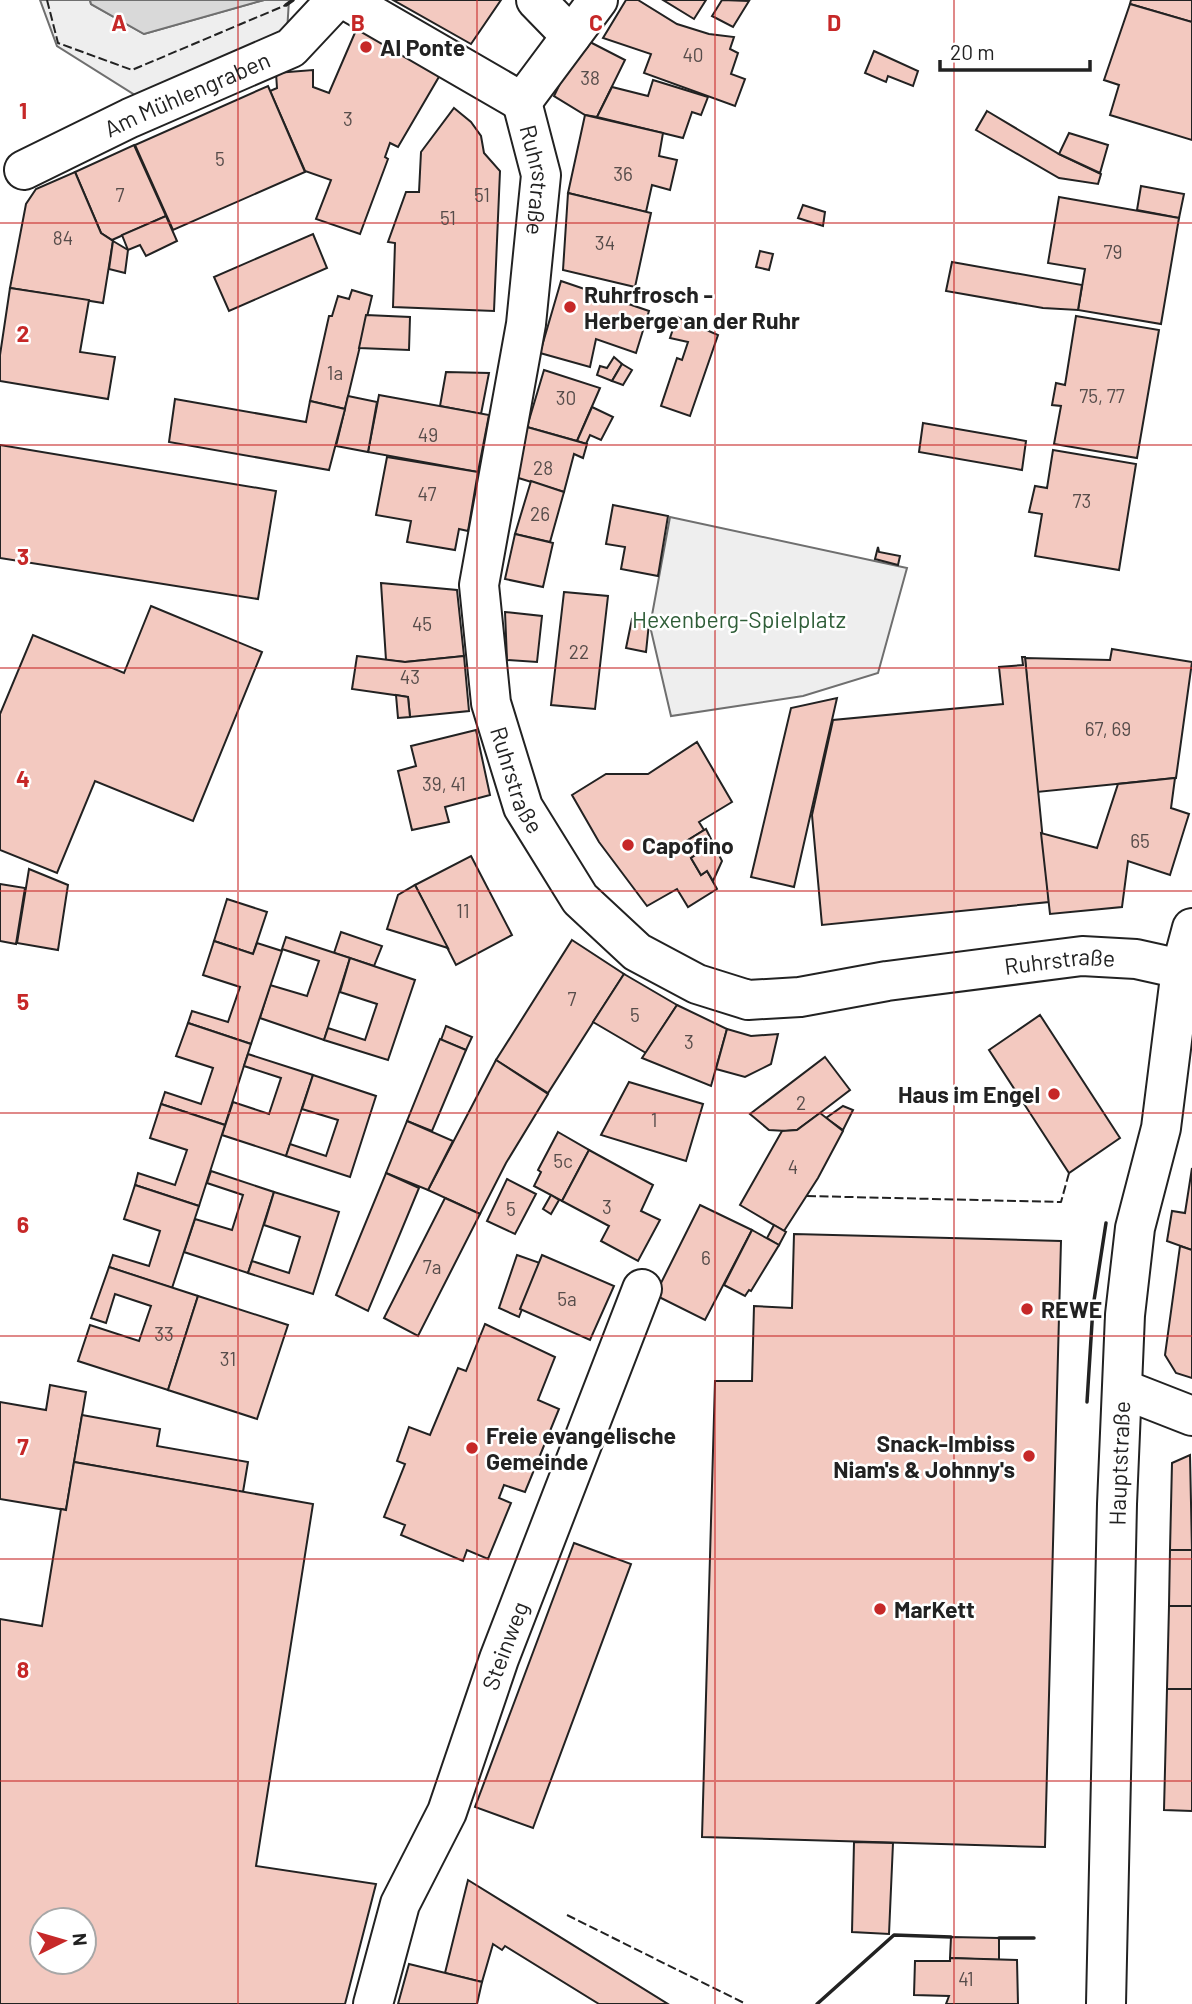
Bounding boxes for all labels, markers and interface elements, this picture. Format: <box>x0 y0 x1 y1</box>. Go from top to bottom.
text: A <box>111 8 127 36</box>
text: B <box>351 8 365 36</box>
text: C <box>589 8 603 36</box>
text: D <box>827 8 841 36</box>
scale bar <box>940 28 1090 72</box>
place label: Al Ponte <box>380 33 465 61</box>
marker: Al Ponte <box>358 39 374 55</box>
text: 20 m <box>950 39 995 64</box>
house number: 40 <box>682 43 704 66</box>
street label: Am Mühlengraben <box>99 45 274 143</box>
house number: 38 <box>580 66 600 89</box>
text: 1 <box>19 96 27 124</box>
house number: 3 <box>343 107 353 130</box>
street label: Ruhrstraße <box>515 122 555 237</box>
house number: 5 <box>215 147 225 170</box>
house number: 36 <box>613 162 633 185</box>
house number: 7 <box>116 183 125 206</box>
house number: 51 <box>474 183 490 206</box>
house number: 51 <box>440 206 456 229</box>
house number: 84 <box>53 226 73 249</box>
house number: 34 <box>595 231 615 254</box>
house number: 79 <box>1104 240 1122 263</box>
place label: Ruhrfrosch - Herberge an der Ruhr <box>584 280 800 334</box>
marker: Ruhrfrosch - Herberge an der Ruhr <box>562 299 578 315</box>
text: 2 <box>17 319 29 347</box>
house number: 1a <box>327 361 343 384</box>
house number: 75, 77 <box>1079 384 1125 407</box>
house number: 30 <box>556 386 576 409</box>
house number: 49 <box>418 423 438 446</box>
house number: 28 <box>533 456 553 479</box>
house number: 47 <box>418 482 436 505</box>
house number: 73 <box>1073 489 1091 512</box>
house number: 26 <box>530 502 550 525</box>
text: 3 <box>17 542 29 570</box>
park label: Hexenberg-Spielplatz <box>632 605 846 633</box>
house number: 45 <box>412 612 432 635</box>
house number: 22 <box>569 640 589 663</box>
house number: 43 <box>400 665 420 688</box>
house number: 67, 69 <box>1085 717 1131 740</box>
street label: Ruhrstraße <box>485 723 550 838</box>
text: 4 <box>16 764 30 792</box>
house number: 39, 41 <box>422 772 466 795</box>
house number: 65 <box>1130 829 1150 852</box>
place label: Capofino <box>642 831 734 859</box>
marker: Capofino <box>620 837 636 853</box>
house number: 11 <box>456 899 470 922</box>
street label: Ruhrstraße <box>1003 942 1116 980</box>
text: 5 <box>17 987 29 1015</box>
house number: 7 <box>568 987 577 1010</box>
house number: 5 <box>630 1003 640 1026</box>
house number: 3 <box>684 1030 694 1053</box>
place label: Haus im Engel <box>898 1080 1040 1108</box>
marker: Haus im Engel <box>1046 1086 1062 1102</box>
house number: 2 <box>796 1091 806 1114</box>
house number: 1 <box>651 1108 657 1131</box>
house number: 5c <box>553 1149 573 1172</box>
house number: 4 <box>788 1155 798 1178</box>
house number: 3 <box>602 1195 612 1218</box>
house number: 5 <box>506 1197 516 1220</box>
text: 6 <box>17 1210 29 1238</box>
house number: 6 <box>701 1246 711 1269</box>
house number: 7a <box>423 1255 441 1278</box>
house number: 5a <box>557 1287 577 1310</box>
place label: REWE <box>1041 1295 1102 1323</box>
marker: REWE <box>1019 1301 1035 1317</box>
house number: 33 <box>154 1322 174 1345</box>
house number: 31 <box>220 1347 236 1370</box>
street label: Hauptstraße <box>1103 1400 1135 1526</box>
place label: Freie evangelische Gemeinde <box>486 1421 676 1475</box>
place label: Snack-Imbiss Niam's & Johnny's <box>833 1429 1015 1483</box>
text: 7 <box>17 1432 29 1460</box>
marker: Freie evangelische Gemeinde <box>464 1440 480 1456</box>
marker: Snack-Imbiss Niam's & Johnny's <box>1021 1448 1037 1464</box>
place label: MarKett <box>894 1595 975 1623</box>
street label: Steinweg <box>476 1597 534 1694</box>
marker: MarKett <box>872 1601 888 1617</box>
text: 8 <box>17 1655 29 1683</box>
north arrow <box>28 1906 98 1976</box>
text: N <box>68 1932 92 1947</box>
house number: 41 <box>958 1967 974 1990</box>

